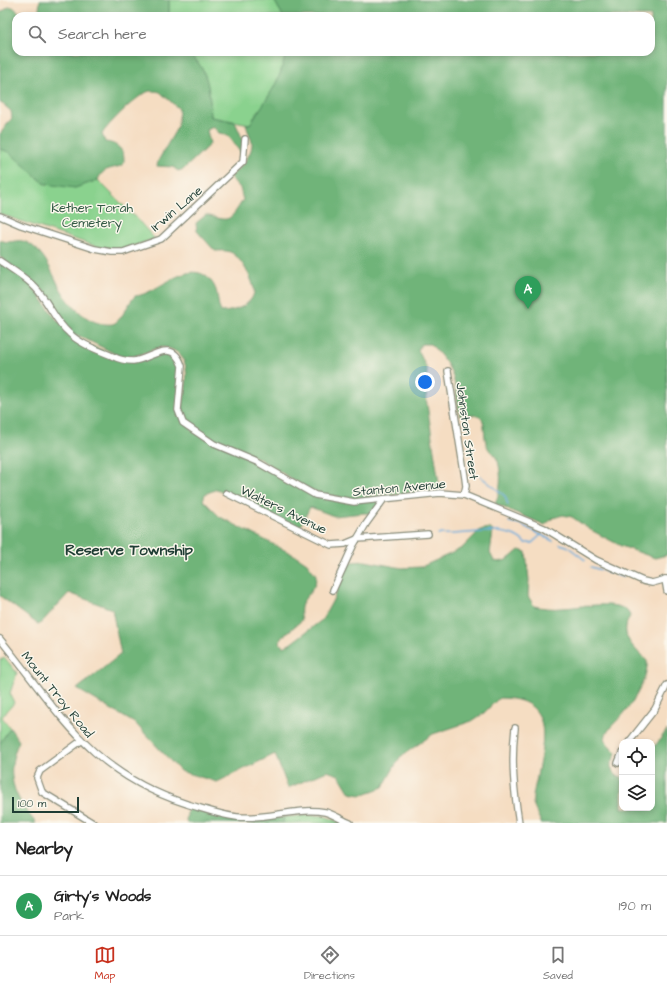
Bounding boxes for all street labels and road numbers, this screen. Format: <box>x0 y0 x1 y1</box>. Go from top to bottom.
street label: Irwin Lane <box>147 182 206 236</box>
street label: Johnston Street <box>451 381 483 482</box>
street label: Stanton Avenue <box>352 475 446 501</box>
street label: Walters Avenue <box>237 481 330 539</box>
street label: Mount Troy Road <box>16 648 98 743</box>

